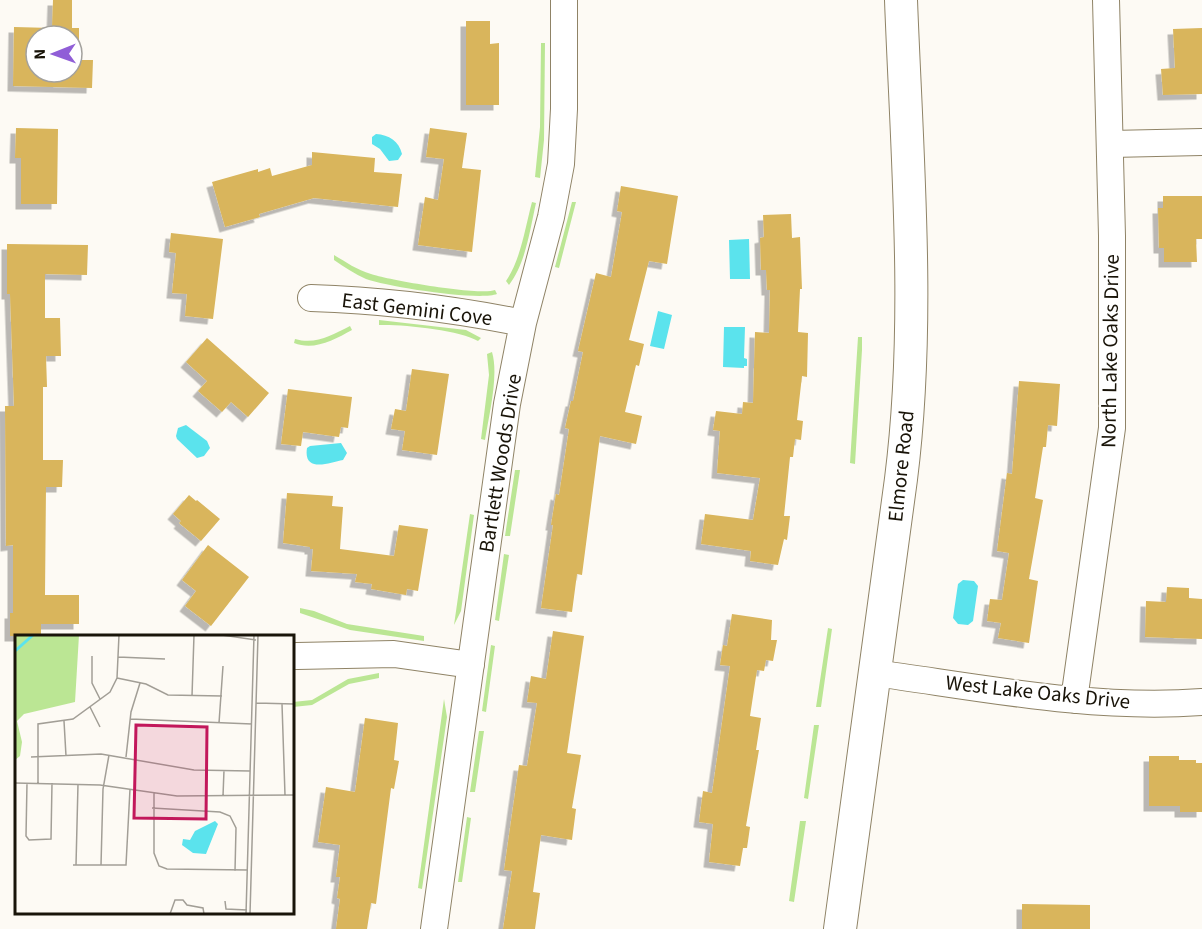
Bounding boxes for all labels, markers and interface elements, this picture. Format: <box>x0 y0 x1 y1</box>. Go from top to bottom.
north arrow <box>24 24 84 84</box>
text: N <box>29 49 51 60</box>
street label: North Lake Oaks Drive <box>1093 254 1127 448</box>
street label: East Gemini Cove <box>340 285 494 333</box>
street label: Bartlett Woods Drive <box>471 372 529 554</box>
street label: Elmore Road <box>880 409 922 523</box>
inset map <box>15 635 294 914</box>
street label: West Lake Oaks Drive <box>944 667 1132 717</box>

